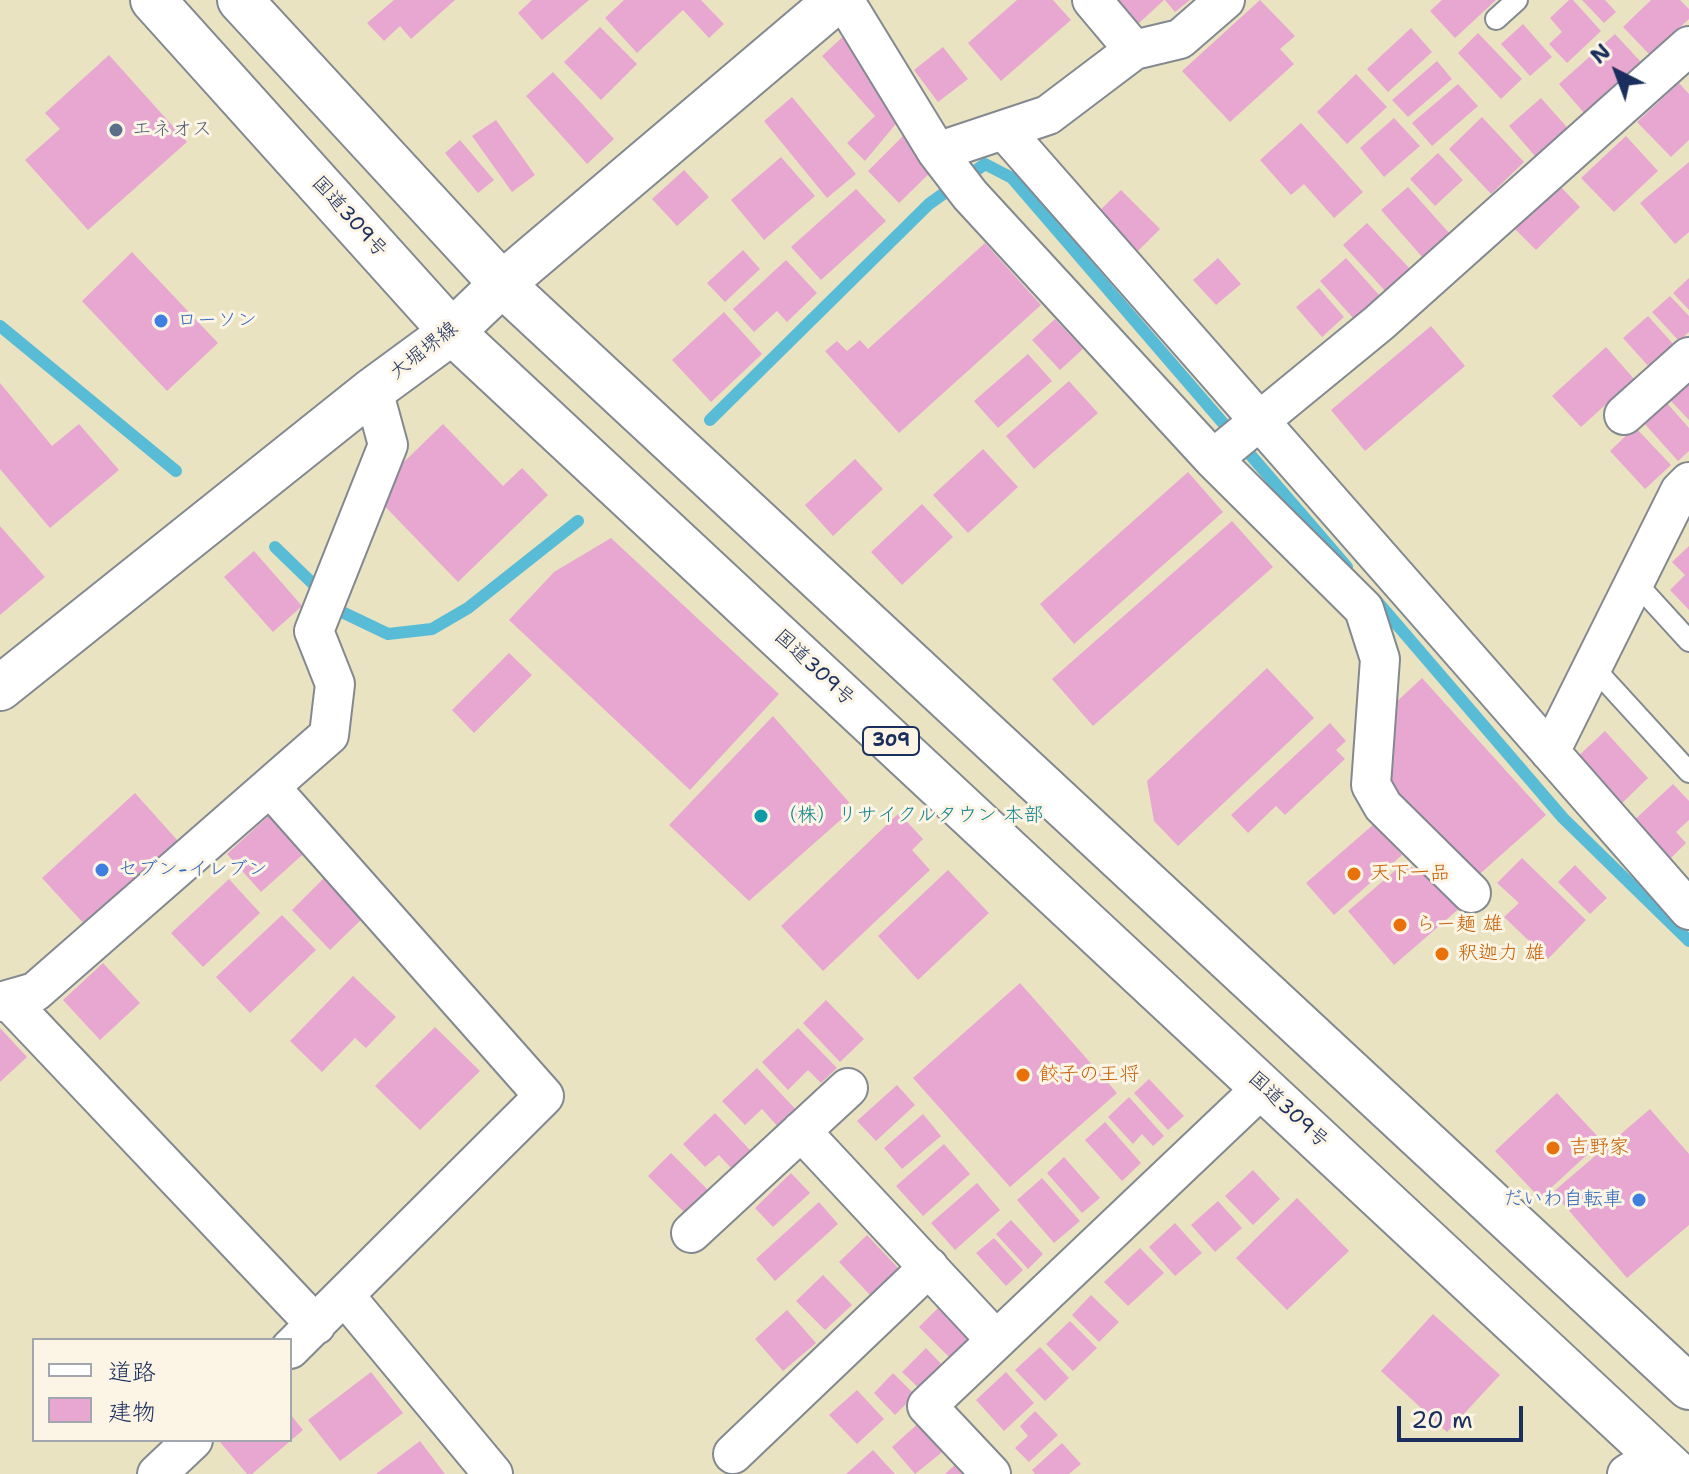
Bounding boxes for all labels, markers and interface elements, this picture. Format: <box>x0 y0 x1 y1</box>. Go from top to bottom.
north arrow <box>1577 32 1657 112</box>
text: N <box>1584 37 1617 70</box>
place label: エネオス <box>132 118 212 142</box>
marker: エネオス <box>107 121 125 139</box>
street label: 国道309号 <box>306 171 392 263</box>
place label: ローソン <box>177 309 257 333</box>
marker: ローソン <box>152 312 170 330</box>
street label: 大堀堺線 <box>385 317 463 385</box>
street label: 国道309号 <box>769 625 859 711</box>
road number: 309 <box>863 727 919 755</box>
place label: （株）リサイクルタウン 本部 <box>777 804 1044 828</box>
marker: （株）リサイクルタウン 本部 <box>752 807 770 825</box>
place label: セブン-イレブン <box>118 858 268 882</box>
marker: セブン-イレブン <box>93 861 111 879</box>
place label: 天下一品 <box>1370 862 1450 886</box>
marker: 天下一品 <box>1345 865 1363 883</box>
place label: らー麺 雄 <box>1416 913 1503 937</box>
marker: らー麺 雄 <box>1391 916 1409 934</box>
place label: 釈迦力 雄 <box>1458 942 1545 966</box>
marker: 釈迦力 雄 <box>1433 945 1451 963</box>
place label: 餃子の王将 <box>1039 1063 1139 1087</box>
marker: 餃子の王将 <box>1014 1066 1032 1084</box>
street label: 国道309号 <box>1243 1067 1333 1153</box>
place label: 吉野家 <box>1569 1136 1629 1160</box>
marker: 吉野家 <box>1544 1139 1562 1157</box>
place label: だいわ自転車 <box>1503 1188 1623 1212</box>
marker: だいわ自転車 <box>1630 1191 1648 1209</box>
legend <box>32 1338 292 1442</box>
text: 道路 <box>108 1356 156 1388</box>
scale bar <box>1401 1390 1527 1440</box>
text: 建物 <box>108 1396 156 1428</box>
text: 20 m <box>1411 1404 1473 1436</box>

